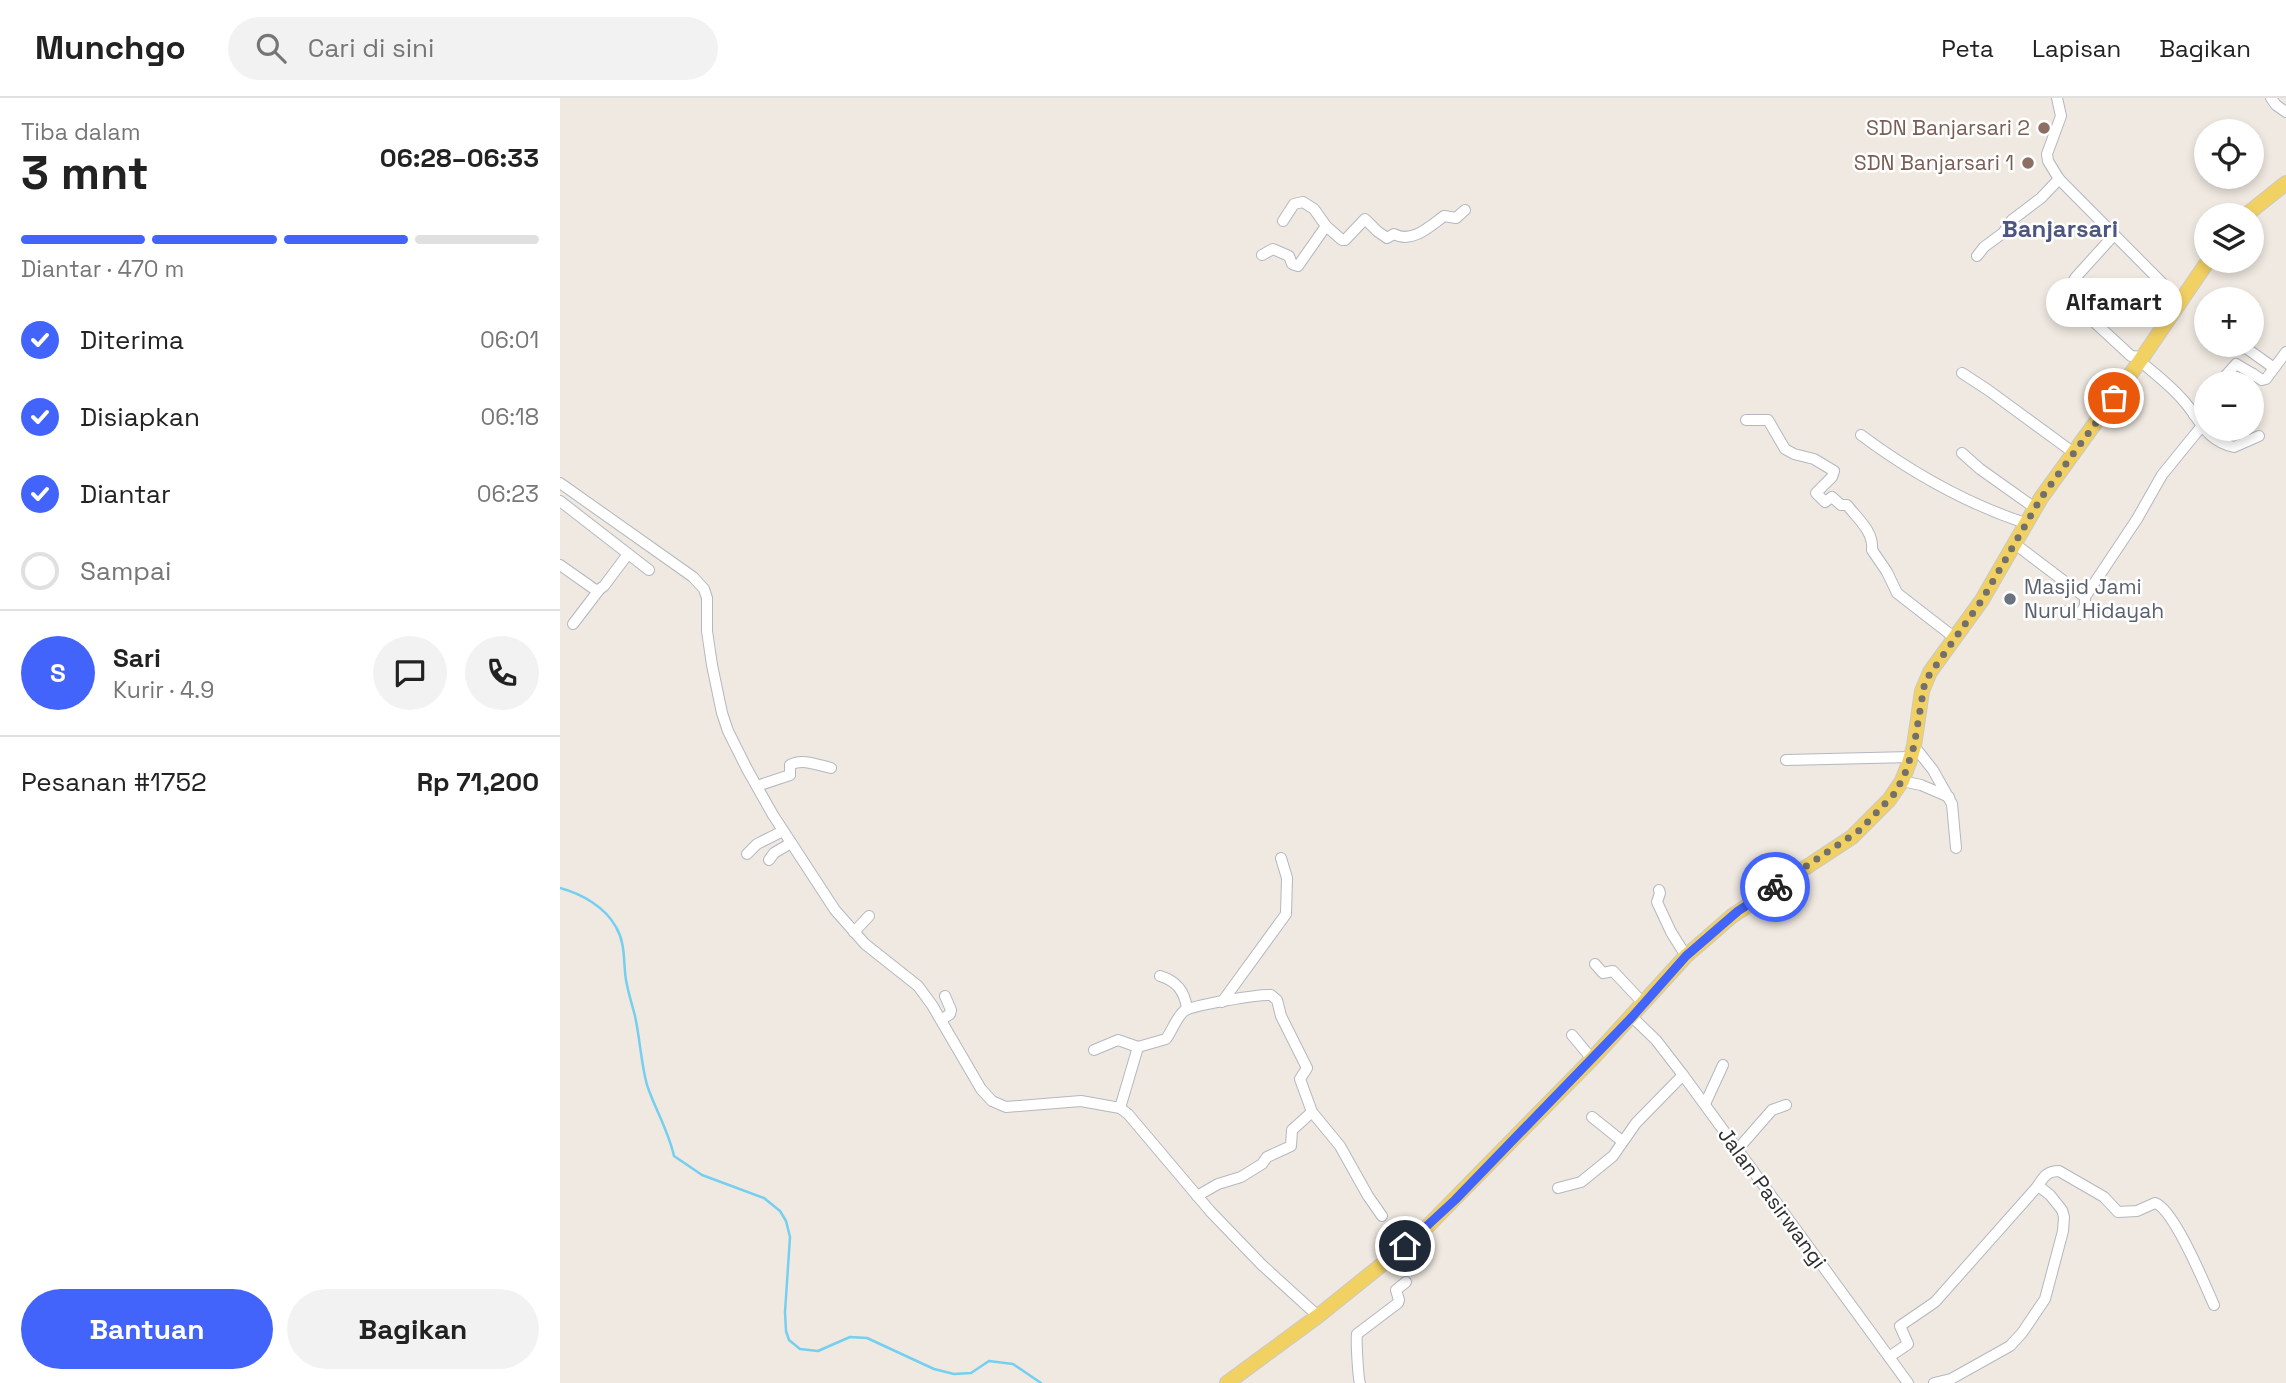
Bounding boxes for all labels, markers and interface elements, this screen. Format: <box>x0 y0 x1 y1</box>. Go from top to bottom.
search box <box>228 17 718 80</box>
text: Munchgo <box>35 27 186 69</box>
icon: search <box>252 29 290 67</box>
text: Cari di sini <box>308 31 434 65</box>
text: Peta <box>1941 33 1994 64</box>
text: Lapisan <box>2032 33 2121 64</box>
text: Bagikan <box>2159 33 2251 64</box>
place label: SDN Banjarsari 2 <box>1866 114 2030 141</box>
text: Tiba dalam <box>21 117 141 147</box>
map controls <box>2194 119 2264 441</box>
button: locate <box>2194 119 2264 189</box>
marker: SDN Banjarsari 2 <box>2036 120 2052 136</box>
text: 06:28–06:33 <box>380 141 539 175</box>
text: 3 mnt <box>21 144 149 202</box>
place label: SDN Banjarsari 1 <box>1854 149 2014 176</box>
marker: SDN Banjarsari 1 <box>2020 155 2036 171</box>
button: layers <box>2194 203 2264 273</box>
district label: Banjarsari <box>2002 213 2118 244</box>
text: Diantar · 470 m <box>21 254 184 284</box>
callout: Alfamart <box>2046 279 2182 328</box>
text: Alfamart <box>2066 287 2162 317</box>
button: + <box>2194 287 2264 357</box>
icon: check <box>21 321 59 359</box>
text: Diterima <box>80 323 184 357</box>
text: 06:01 <box>480 325 539 355</box>
pin <box>2084 368 2144 428</box>
button: − <box>2194 371 2264 441</box>
icon: bag <box>2095 379 2133 417</box>
icon: check <box>21 398 59 436</box>
text: Disiapkan <box>80 400 200 434</box>
text: 06:18 <box>480 402 539 432</box>
icon: check <box>21 475 59 513</box>
text: Diantar <box>80 477 171 511</box>
text: 06:23 <box>477 479 539 509</box>
text: Sampai <box>80 554 171 588</box>
place label: Masjid Jami Nurul Hidayah <box>2024 573 2164 624</box>
marker: Masjid Jami Nurul Hidayah <box>2002 591 2018 607</box>
button: chat <box>373 636 447 710</box>
button: phone <box>465 636 539 710</box>
text: Sari <box>113 641 161 675</box>
text: S <box>50 656 66 690</box>
text: Kurir · 4.9 <box>113 675 214 705</box>
text: Pesanan #1752 <box>21 765 207 799</box>
text: Rp 71,200 <box>417 765 539 799</box>
courier <box>1740 852 1810 922</box>
icon: bike <box>1756 868 1794 906</box>
street label: Jalan Pasirwangi <box>1712 1122 1833 1274</box>
pin <box>1375 1216 1435 1276</box>
icon: home <box>1386 1227 1424 1265</box>
button: Bantuan <box>21 1289 273 1369</box>
button: Bagikan <box>287 1289 539 1369</box>

